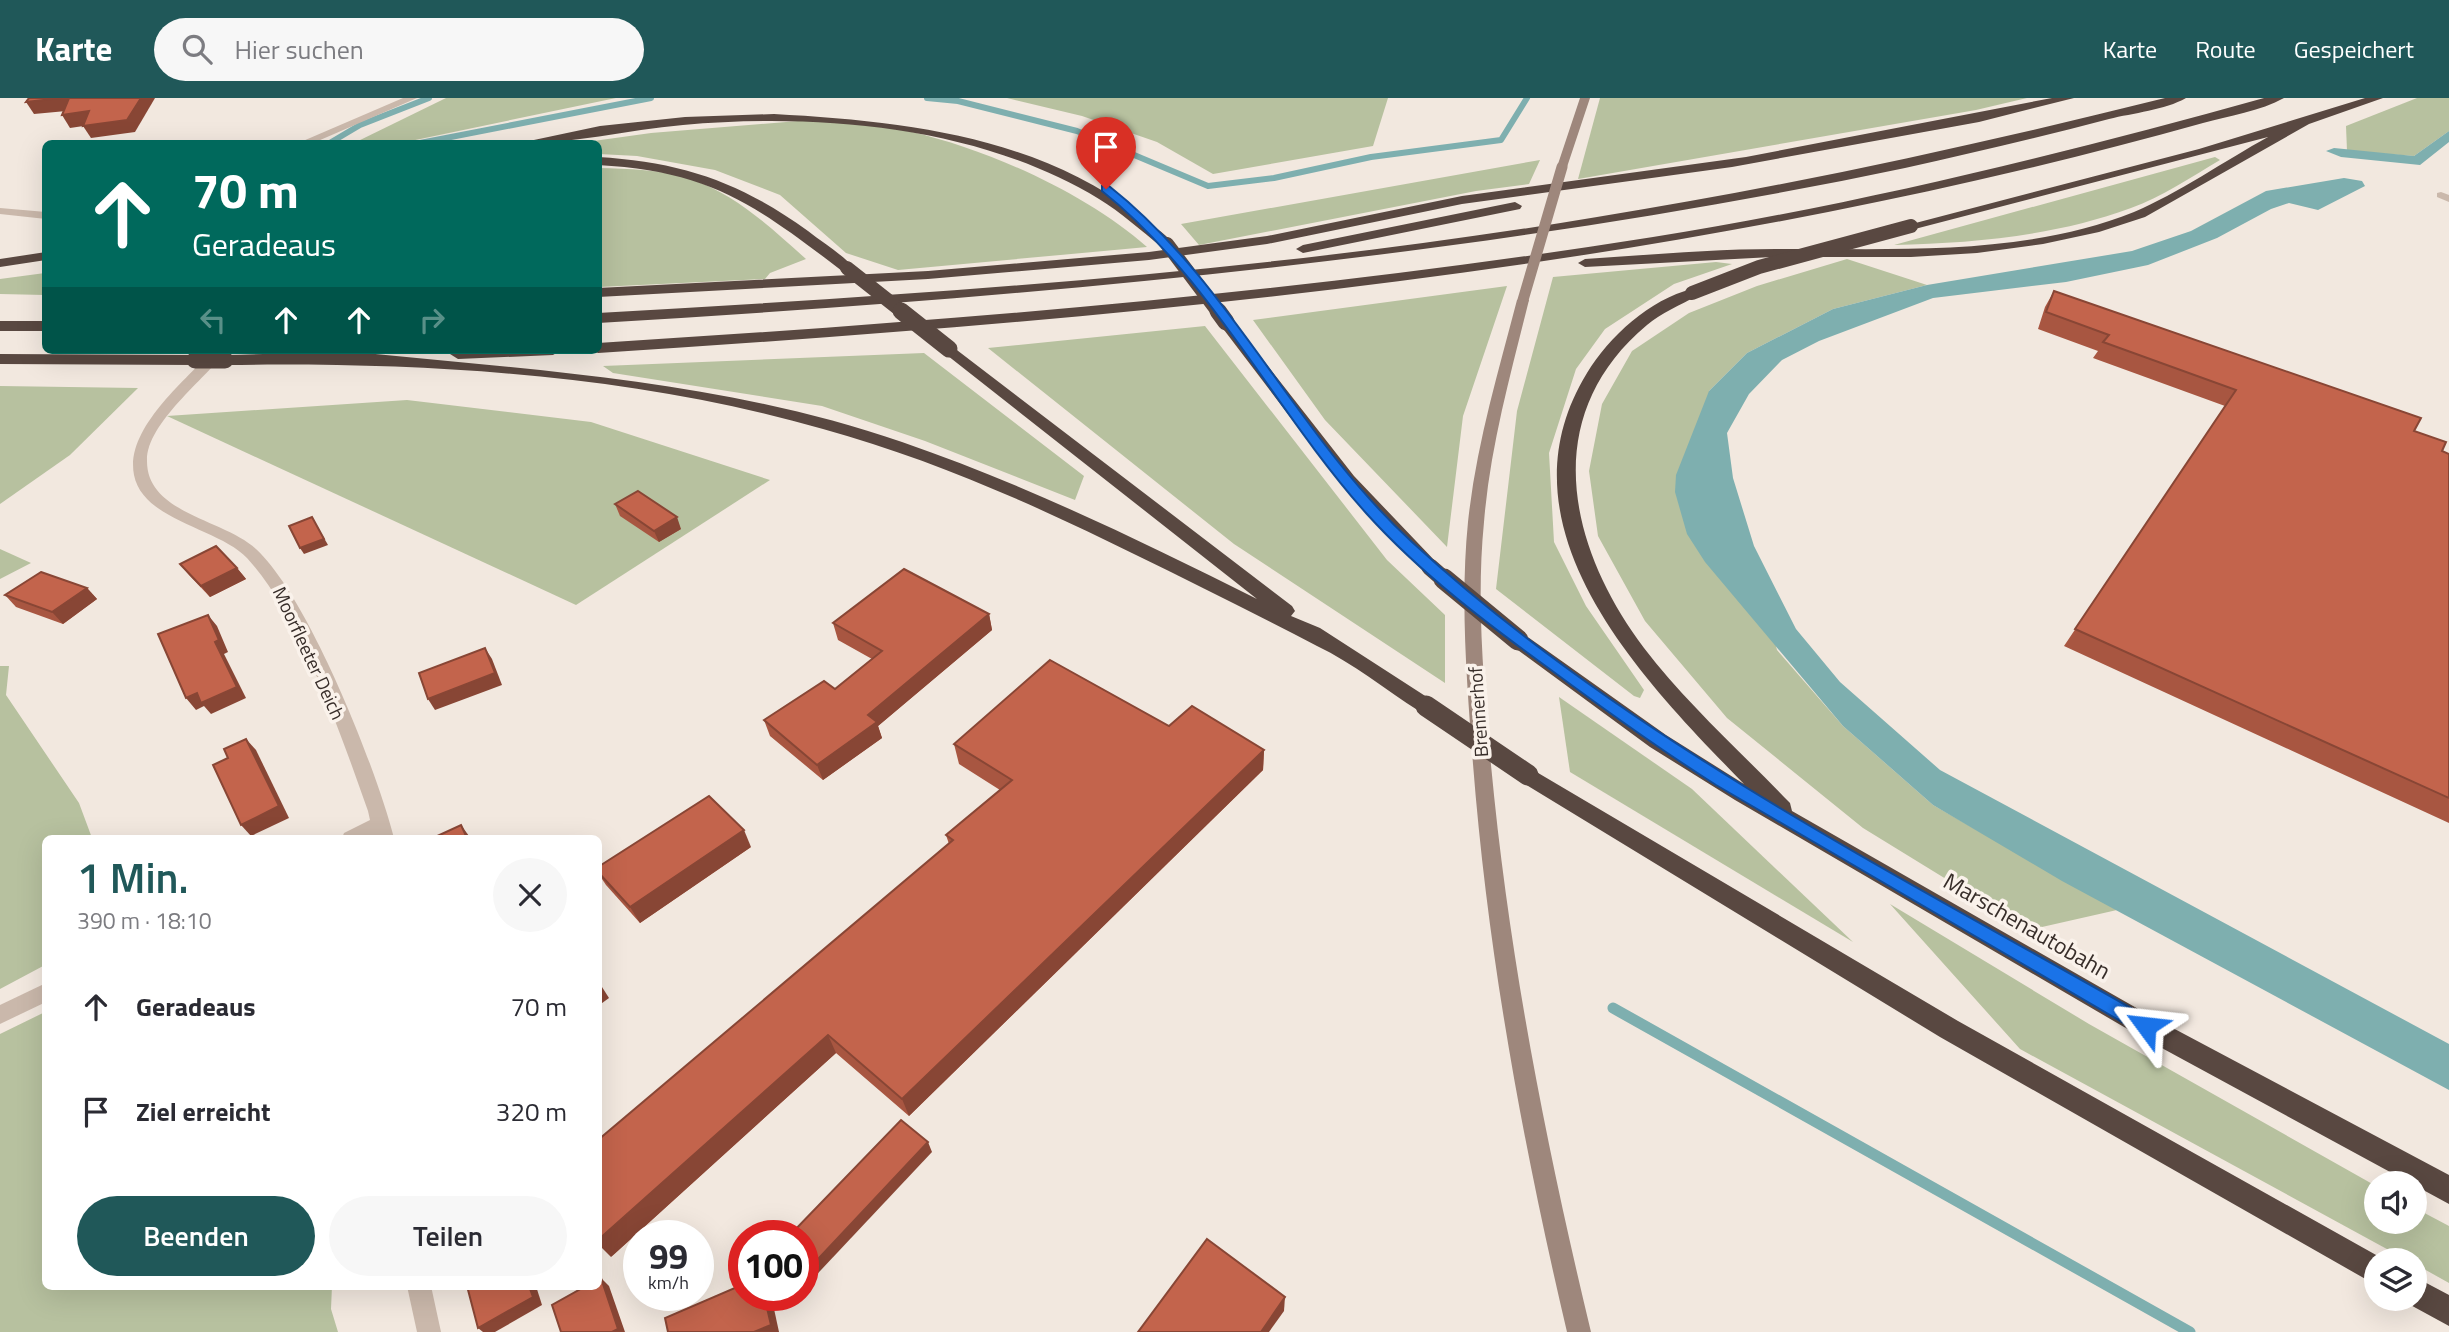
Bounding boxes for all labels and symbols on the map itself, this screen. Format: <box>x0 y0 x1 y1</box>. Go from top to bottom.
pin <box>1076 117 1136 189</box>
street label: Moorfleeter Deich <box>266 581 353 724</box>
street label: Brennerhof <box>1460 665 1495 758</box>
street label: Marschenautobahn <box>1937 863 2117 988</box>
position arrow <box>2109 989 2183 1063</box>
speed limit sign: 100 <box>728 1220 819 1311</box>

